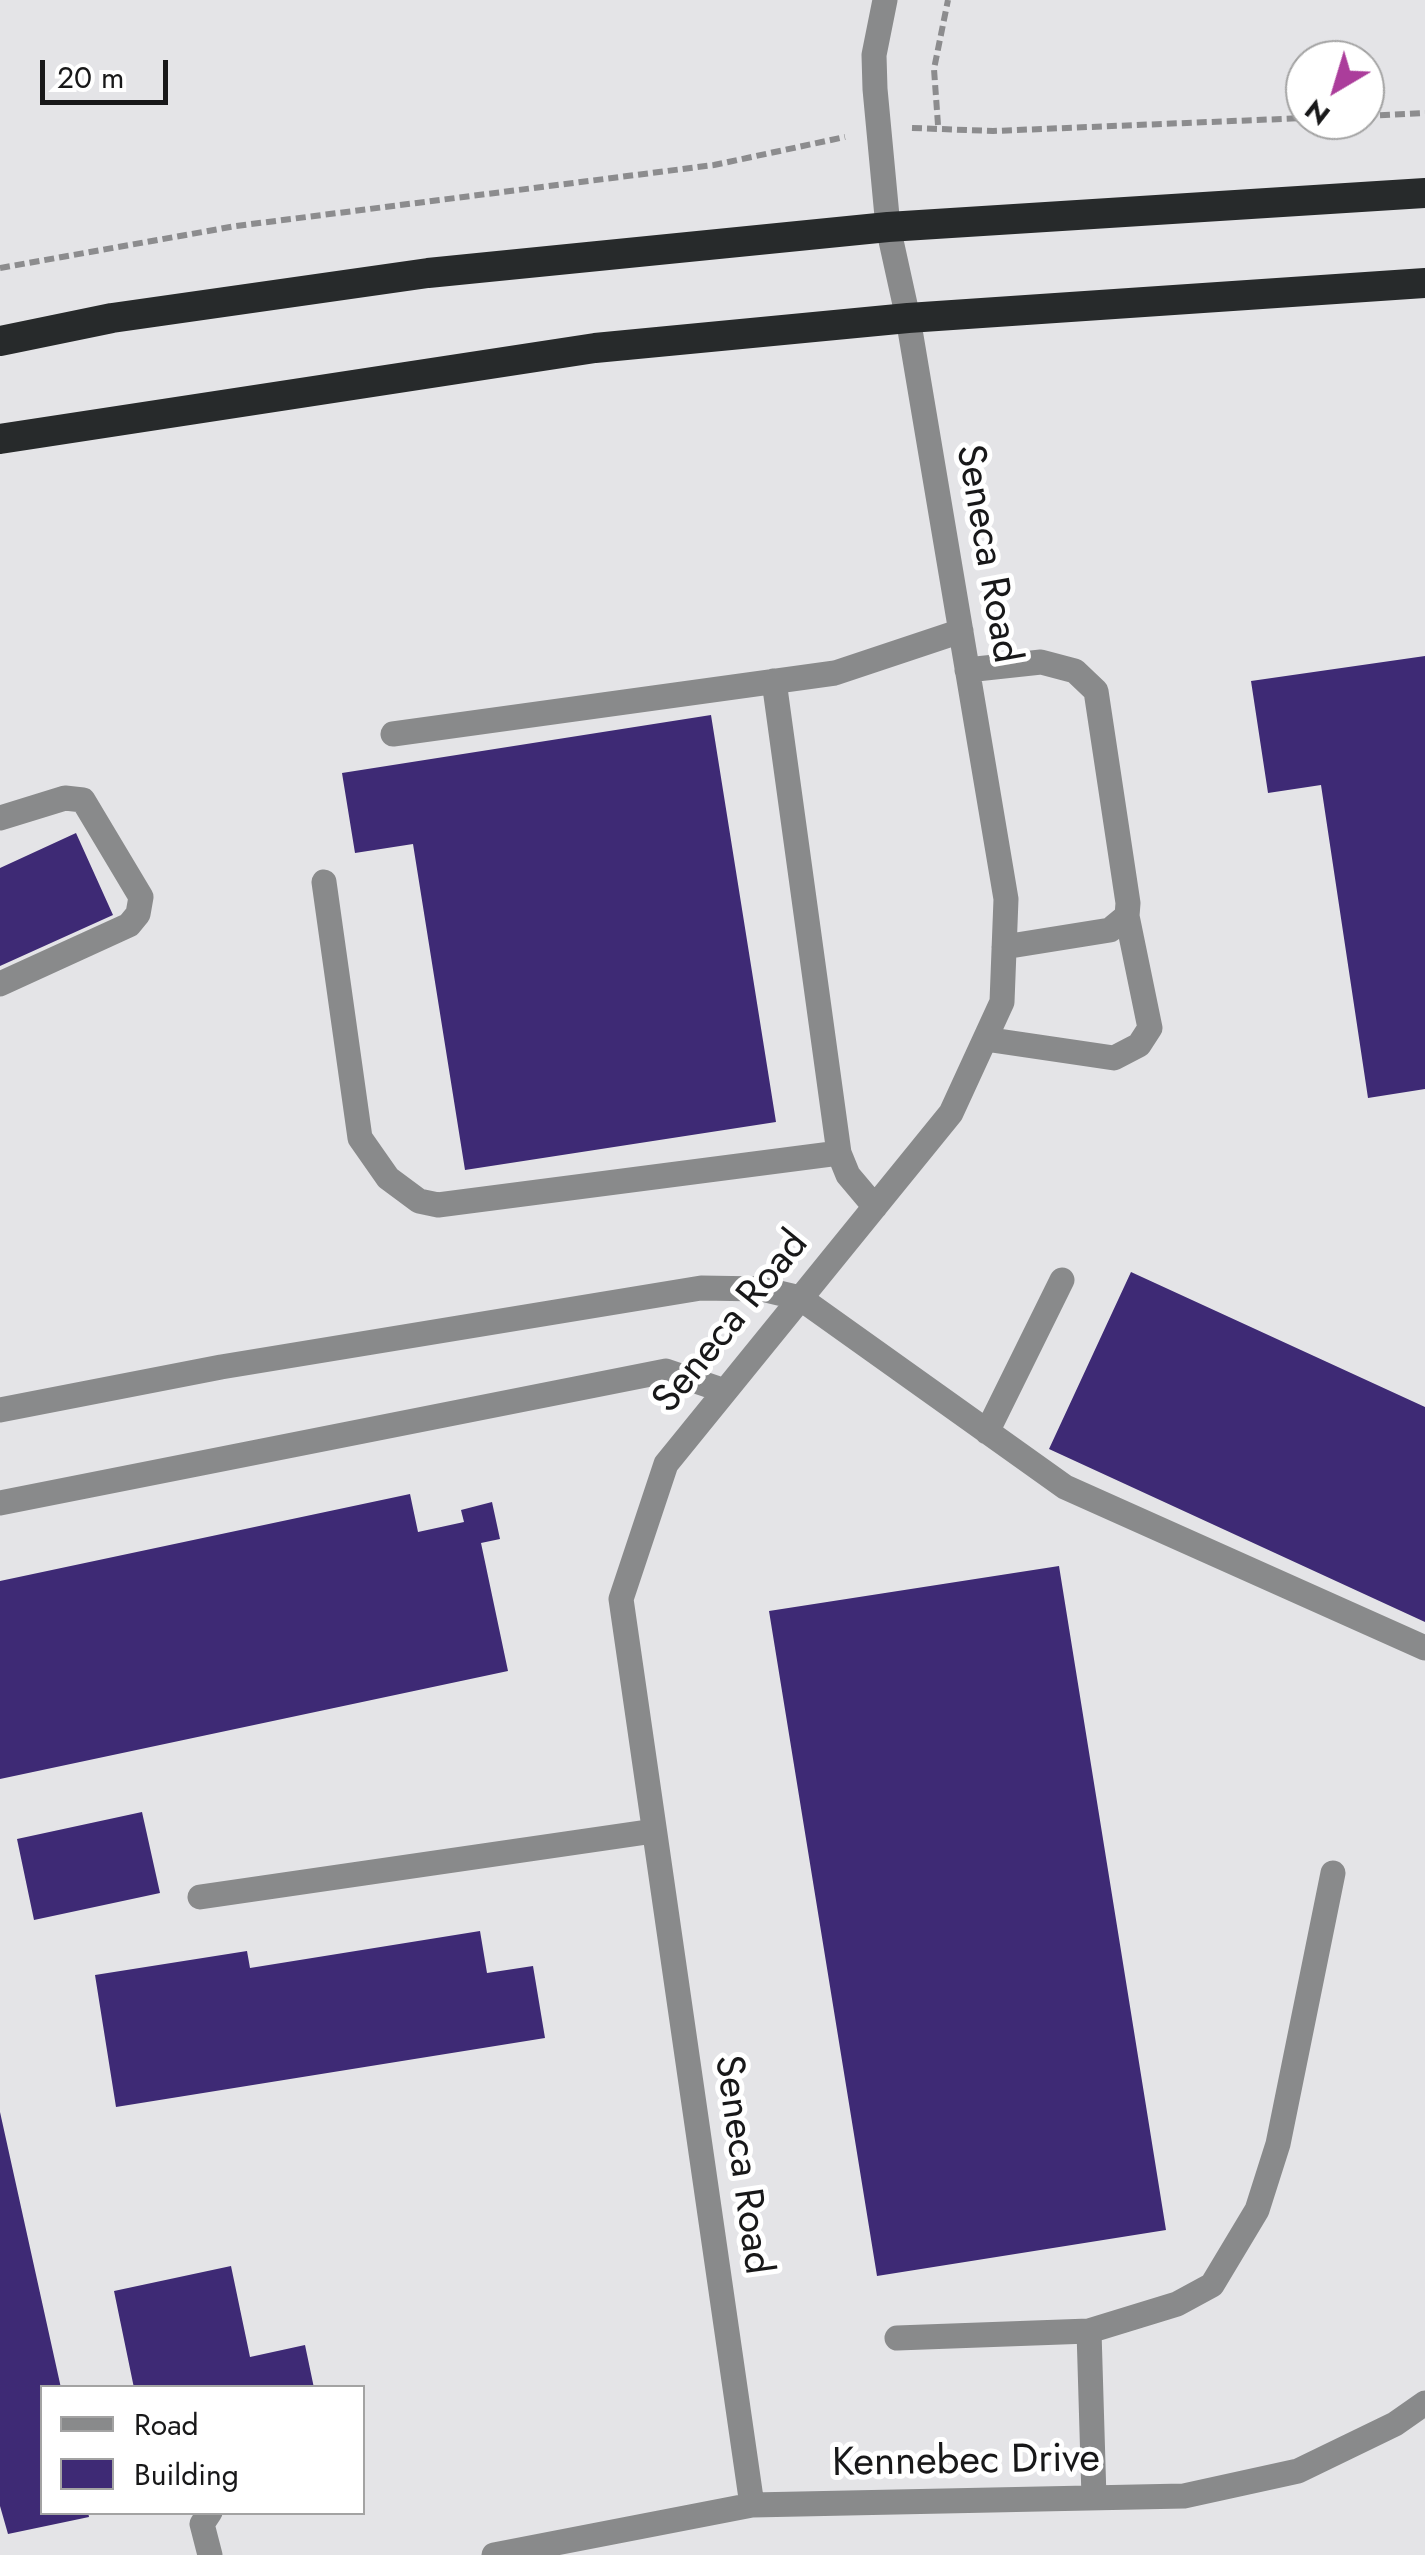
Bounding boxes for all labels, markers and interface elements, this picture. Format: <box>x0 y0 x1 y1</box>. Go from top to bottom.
scale bar <box>45 40 172 102</box>
north arrow <box>1285 40 1385 140</box>
text: 20 m <box>57 56 124 99</box>
text: N <box>1296 89 1339 135</box>
street label: Seneca Road <box>943 441 1029 667</box>
street label: Seneca Road <box>644 1222 820 1424</box>
street label: Seneca Road <box>702 2052 780 2278</box>
legend <box>40 2385 365 2515</box>
text: Road <box>134 2403 199 2446</box>
street label: Kennebec Drive <box>832 2437 1100 2489</box>
text: Building <box>134 2453 239 2496</box>

